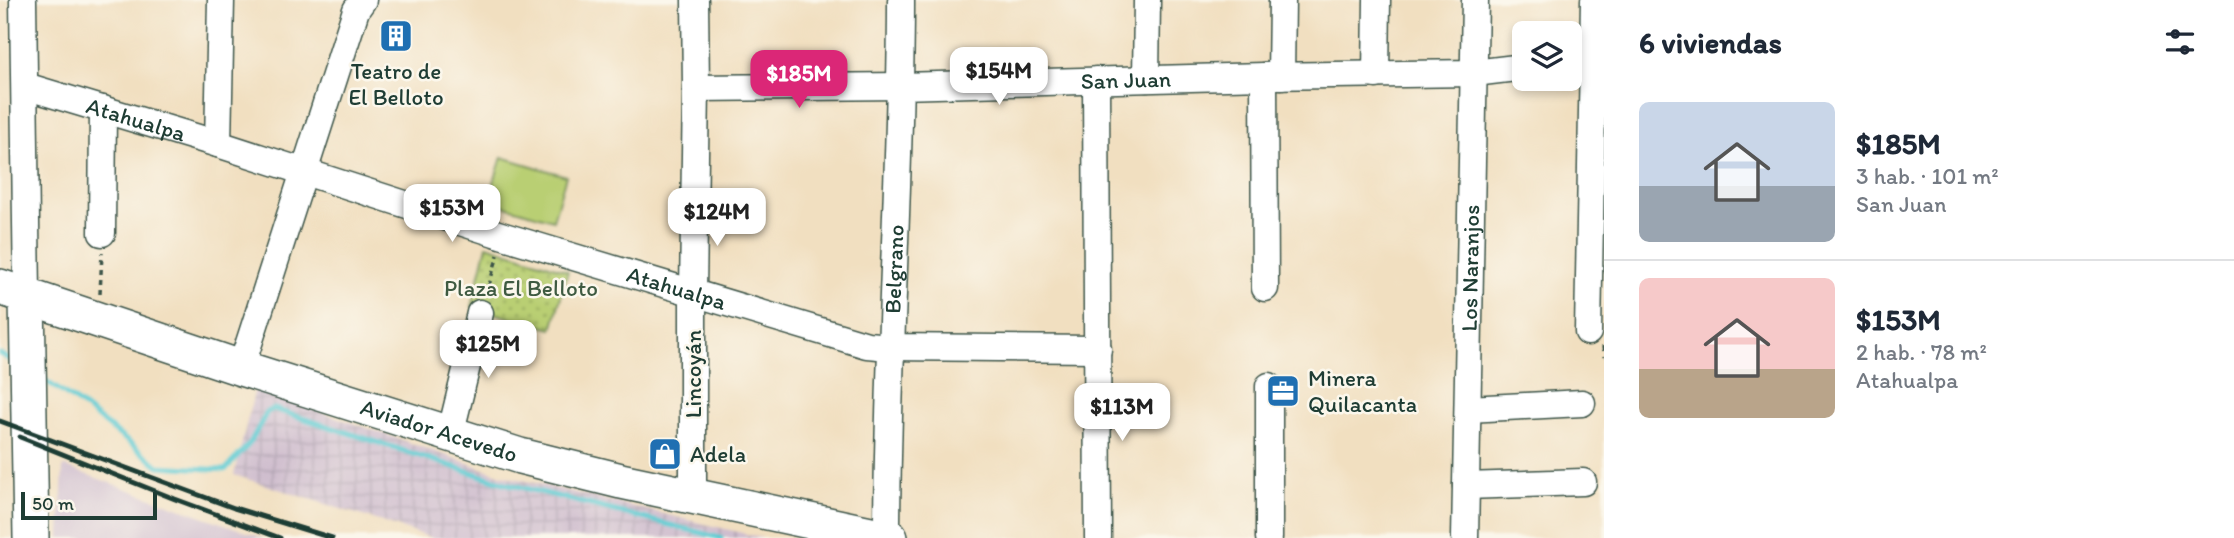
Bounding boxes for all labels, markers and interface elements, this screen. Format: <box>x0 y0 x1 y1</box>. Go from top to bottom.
building icon: Teatro de El Belloto <box>377 17 415 55</box>
map controls <box>1512 21 1582 91</box>
button: layers <box>1512 21 1582 91</box>
icon: filters <box>2161 23 2199 61</box>
text: 6 viviendas <box>1639 24 1782 61</box>
pin: $154M <box>950 48 1048 107</box>
pin: $185M <box>750 50 848 110</box>
text: $154M <box>966 56 1032 84</box>
place label: Teatro de El Belloto <box>348 57 444 111</box>
text: $185M <box>766 59 832 87</box>
street label: San Juan <box>1080 65 1172 95</box>
street label: Atahualpa <box>83 91 189 148</box>
text: $185M <box>1856 125 1941 162</box>
icon: home <box>1695 130 1779 214</box>
text: 3 hab. · 101 m² <box>1856 162 1999 190</box>
pin: $153M <box>403 184 501 244</box>
pin: $124M <box>668 188 766 248</box>
text: San Juan <box>1856 190 1946 218</box>
text: $153M <box>419 193 485 221</box>
text: $124M <box>684 197 750 225</box>
street label: Los Naranjos <box>1455 204 1485 332</box>
street label: Belgrano <box>878 224 910 314</box>
street label: Atahualpa <box>623 260 729 316</box>
park label: Plaza El Belloto <box>444 274 598 302</box>
text: $153M <box>1856 301 1941 338</box>
icon: home <box>1695 306 1779 390</box>
pin: $125M <box>439 320 537 380</box>
text: $125M <box>456 329 520 357</box>
street label: Lincoyán <box>679 330 707 418</box>
text: 2 hab. · 78 m² <box>1856 338 1987 366</box>
place label: Minera Quilacanta <box>1308 364 1417 418</box>
text: Atahualpa <box>1856 366 1958 394</box>
office icon: Minera Quilacanta <box>1264 372 1302 410</box>
pin: $113M <box>1073 384 1171 443</box>
text: $113M <box>1090 392 1154 420</box>
street label: Aviador Acevedo <box>357 393 521 468</box>
shop icon: Adela <box>646 435 684 473</box>
place label: Adela <box>690 440 746 468</box>
scale bar <box>21 489 158 521</box>
text: 50 m <box>32 492 74 515</box>

